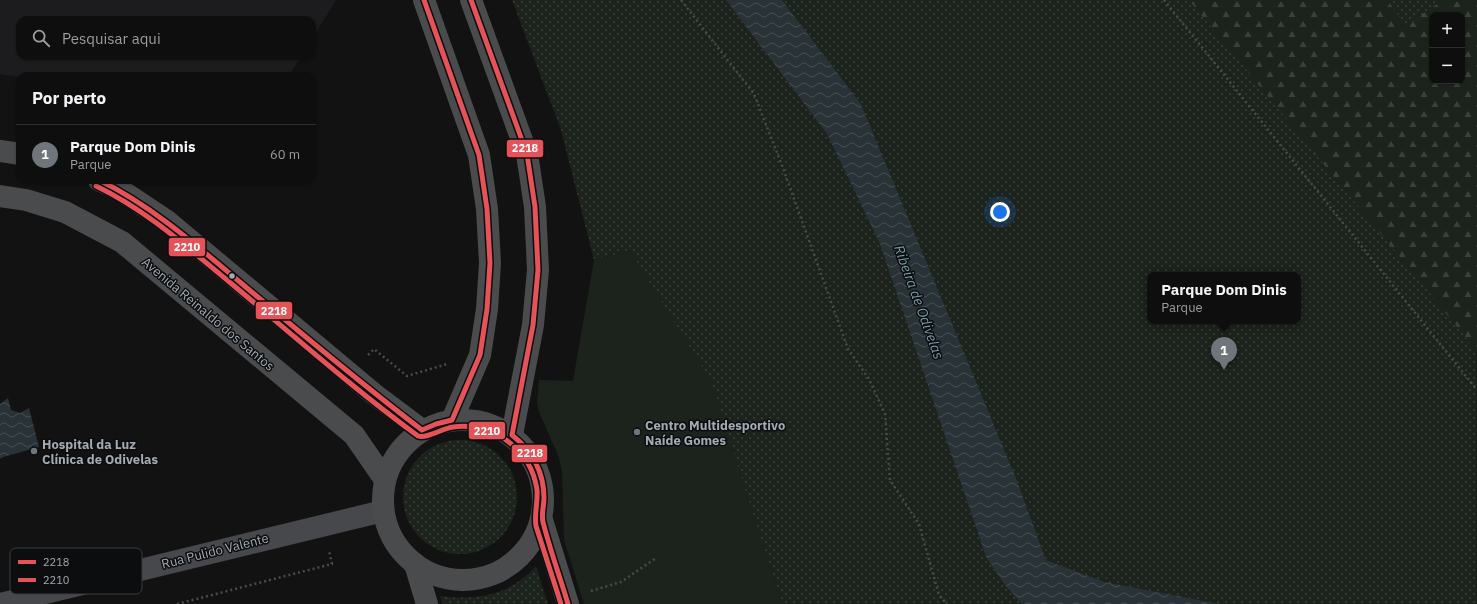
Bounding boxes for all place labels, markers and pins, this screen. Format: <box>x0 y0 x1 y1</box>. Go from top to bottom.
unlabelled marker <box>227 271 237 281</box>
pin: 1 <box>1211 337 1237 370</box>
place label: Centro Multidesportivo Naíde Gomes <box>645 417 785 449</box>
marker: Centro Multidesportivo Naíde Gomes <box>632 427 642 437</box>
place label: Hospital da Luz Clínica de Odivelas <box>42 436 158 468</box>
marker: Hospital da Luz Clínica de Odivelas <box>29 446 39 456</box>

